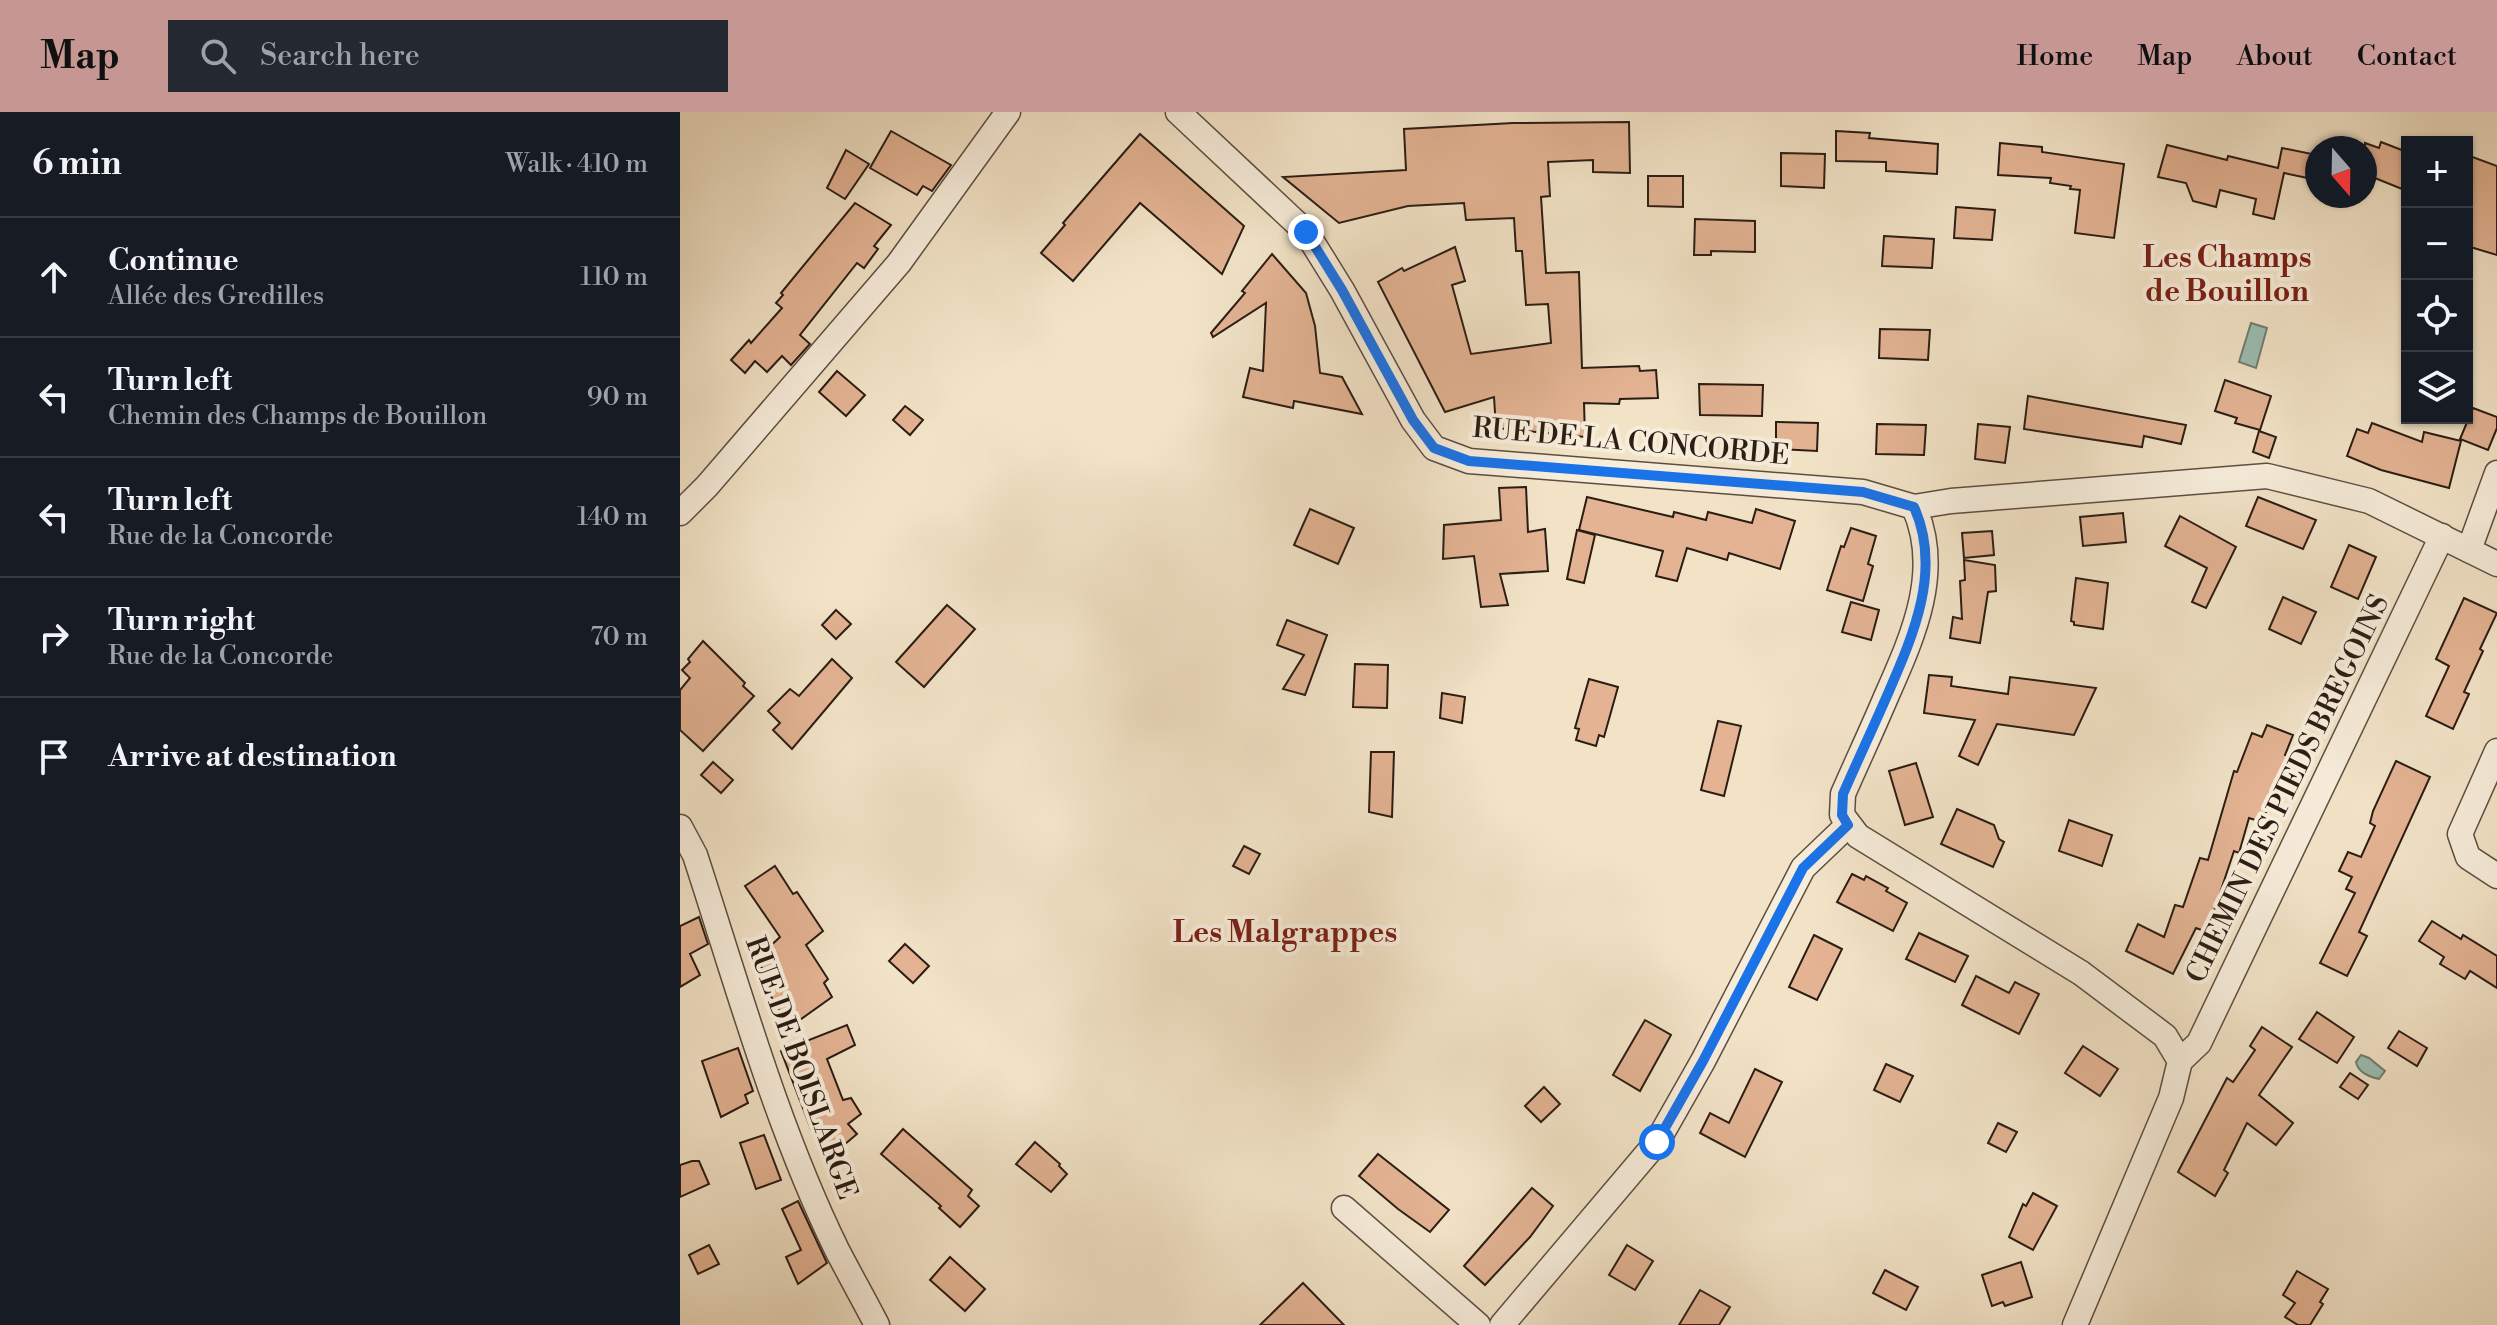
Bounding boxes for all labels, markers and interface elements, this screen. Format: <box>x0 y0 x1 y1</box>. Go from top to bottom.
search box <box>168 20 728 92</box>
text: Map <box>40 33 120 80</box>
icon: search <box>196 34 240 78</box>
text: Search here <box>260 37 420 75</box>
text: Home <box>2017 39 2093 74</box>
text: Map <box>2137 39 2192 74</box>
text: About <box>2236 39 2313 74</box>
text: Contact <box>2357 39 2457 74</box>
north arrow <box>2305 136 2377 208</box>
map controls <box>2401 136 2473 424</box>
button: + <box>2401 136 2473 208</box>
text: 6 min <box>32 143 122 185</box>
text: Walk · 410 m <box>505 148 648 180</box>
button: − <box>2401 208 2473 280</box>
route end <box>1288 214 1324 250</box>
district label: Les Champs de Bouillon <box>2142 239 2312 311</box>
text: Continue <box>108 242 239 280</box>
icon: ahead <box>32 255 76 299</box>
text: 110 m <box>580 261 648 293</box>
text: Allée des Gredilles <box>108 280 324 312</box>
button: locate <box>2401 280 2473 352</box>
button: layers <box>2401 352 2473 424</box>
text: Turn left <box>108 362 232 400</box>
icon: left <box>32 375 76 419</box>
text: 90 m <box>587 381 648 413</box>
text: Chemin des Champs de Bouillon <box>108 400 487 432</box>
street label: RUE DE LA CONCORDE <box>1471 411 1791 473</box>
text: Turn left <box>108 482 232 520</box>
icon: left <box>32 495 76 539</box>
text: 140 m <box>577 501 648 533</box>
text: Rue de la Concorde <box>108 520 333 552</box>
street label: CHEMIN DES PIEDS BREGOINS <box>2179 589 2397 989</box>
text: Turn right <box>108 602 255 640</box>
icon: right <box>32 615 76 659</box>
text: 70 m <box>590 621 648 653</box>
text: Rue de la Concorde <box>108 640 333 672</box>
icon: arrive <box>32 735 76 779</box>
text: Arrive at destination <box>108 738 397 776</box>
district label: Les Malgrappes <box>1173 914 1397 952</box>
street label: RUE DE BOISLARGE <box>737 932 865 1204</box>
route start <box>1639 1124 1675 1160</box>

